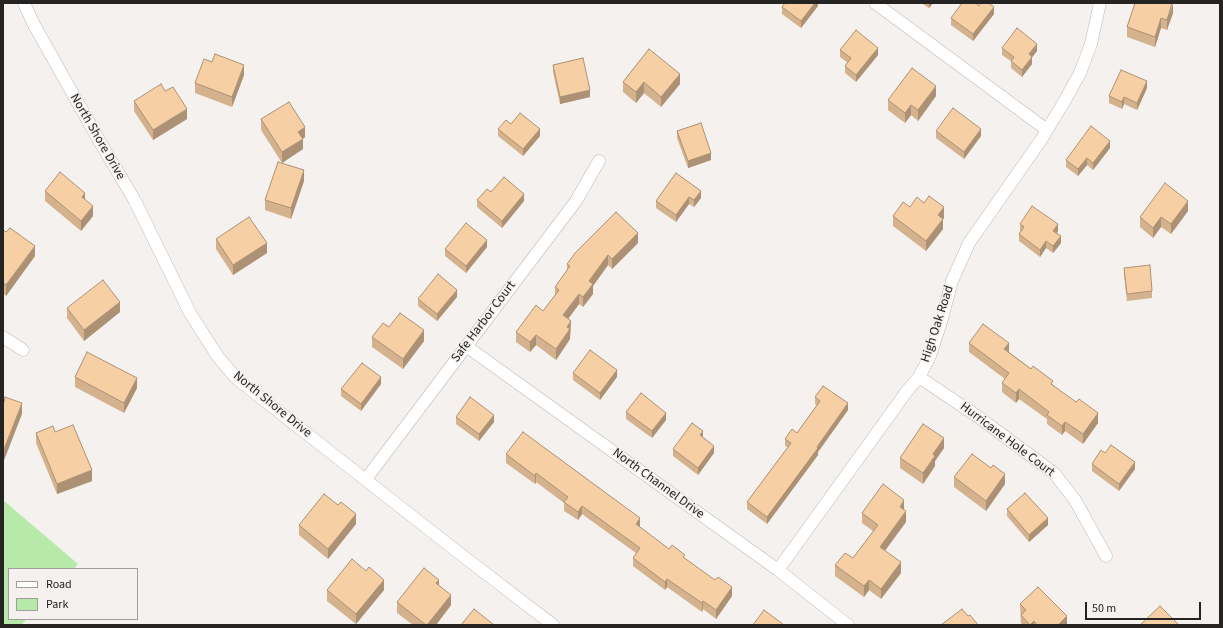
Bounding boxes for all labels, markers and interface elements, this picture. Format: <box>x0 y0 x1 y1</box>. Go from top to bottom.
street label: North Shore Drive <box>66 91 128 183</box>
street label: Safe Harbor Court <box>448 278 520 366</box>
street label: High Oak Road <box>918 284 958 364</box>
street label: North Shore Drive <box>230 369 314 441</box>
street label: Hurricane Hole Court <box>957 399 1057 481</box>
street label: North Channel Drive <box>609 445 707 523</box>
legend <box>8 568 138 620</box>
text: Road <box>46 576 72 593</box>
scale bar <box>1087 594 1203 620</box>
text: Park <box>46 596 68 613</box>
text: 50 m <box>1092 600 1116 617</box>

